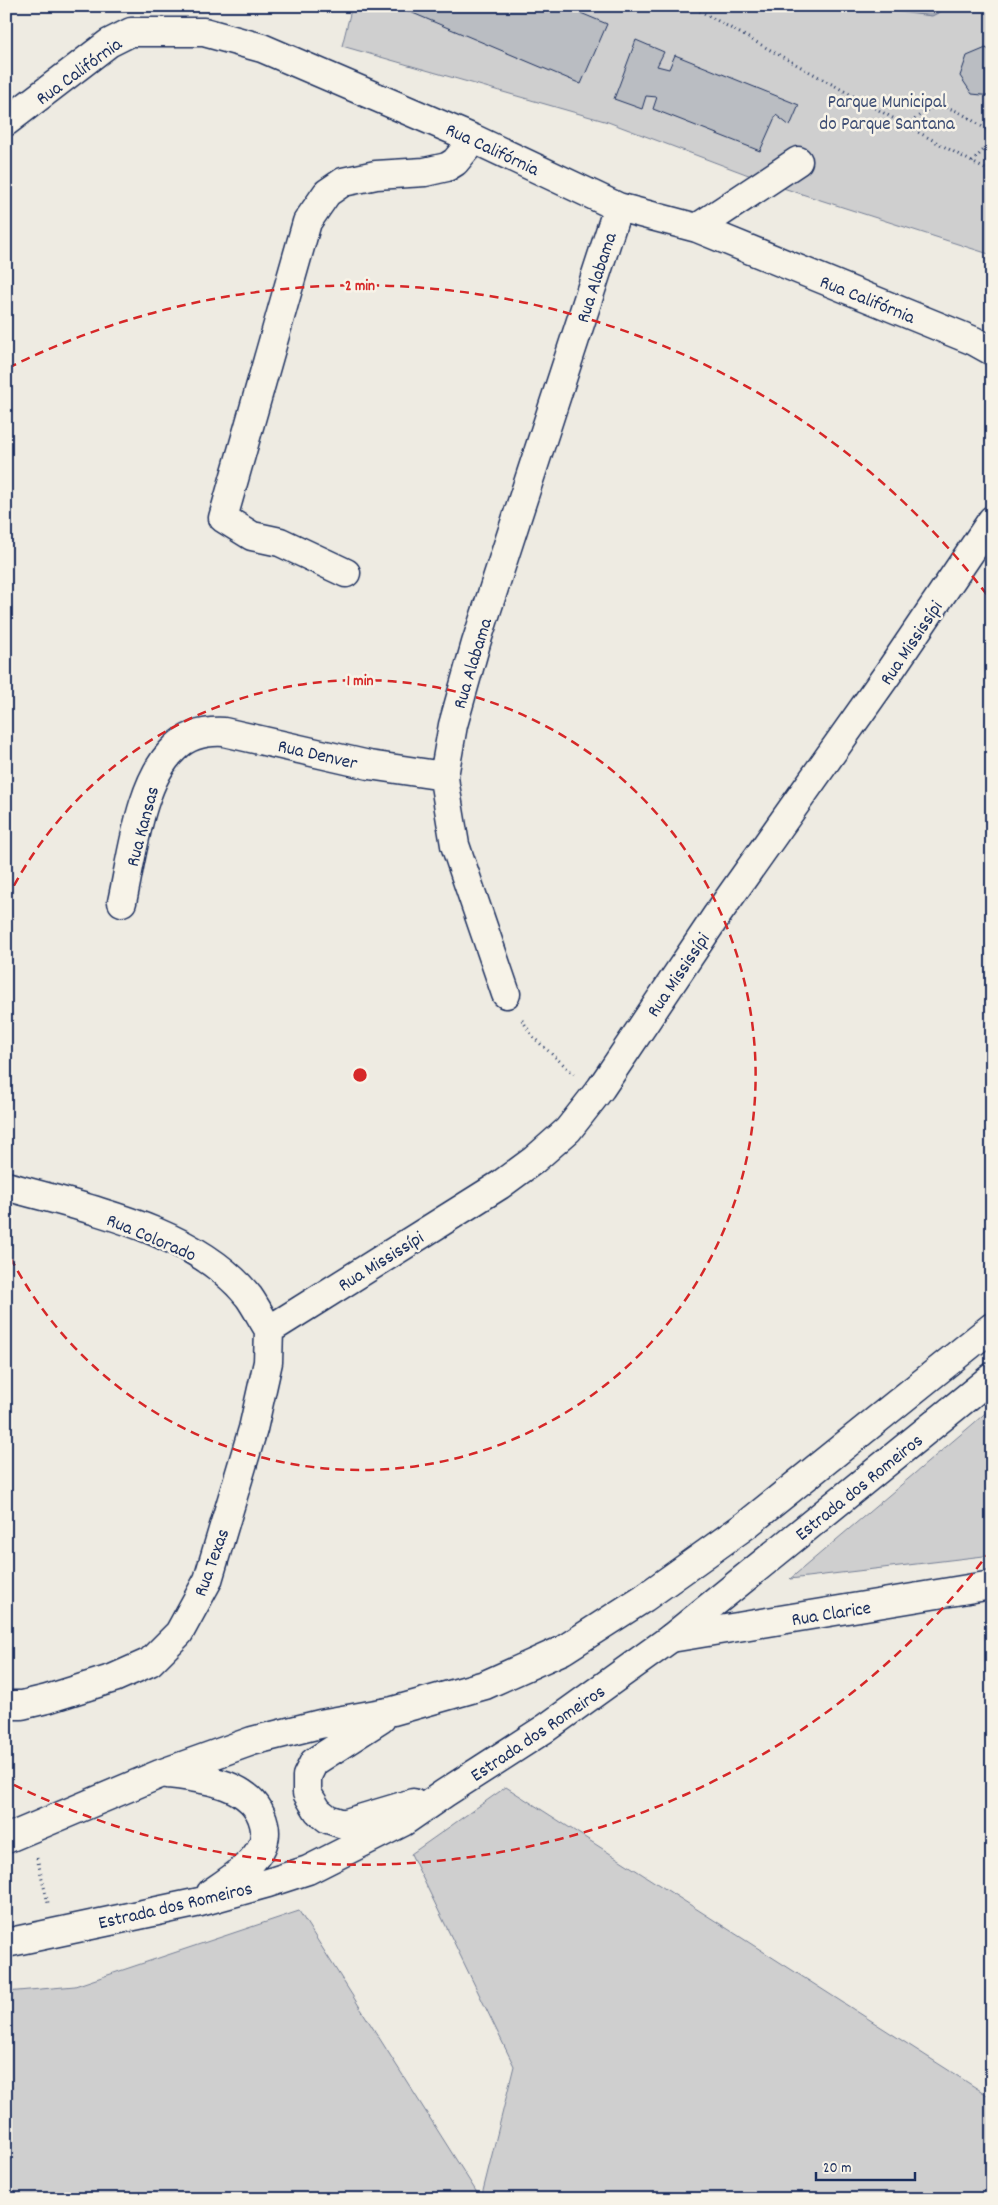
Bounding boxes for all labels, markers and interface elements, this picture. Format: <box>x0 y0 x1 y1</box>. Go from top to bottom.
street label: Rua Califórnia <box>32 32 129 113</box>
park label: Parque Municipal do Parque Santana <box>819 90 956 139</box>
street label: Rua Califórnia <box>440 118 544 185</box>
street label: Rua Alabama <box>571 228 626 327</box>
street label: Rua Califórnia <box>815 270 919 333</box>
text: 2 min <box>345 276 375 298</box>
street label: Rua Mississípi <box>875 596 951 692</box>
street label: Rua Alabama <box>448 614 501 713</box>
text: 1 min <box>347 671 373 693</box>
street label: Rua Denver <box>275 734 360 779</box>
street label: Rua Kansas <box>121 784 168 870</box>
street label: Rua Mississípi <box>642 928 718 1024</box>
centre of rings <box>351 1066 369 1084</box>
street label: Rua Colorado <box>102 1208 200 1270</box>
street label: Rua Mississípi <box>334 1226 430 1300</box>
street label: Estrada dos Romeiros <box>790 1429 930 1549</box>
street label: Rua Texas <box>189 1525 238 1601</box>
street label: Rua Clarice <box>790 1596 873 1635</box>
street label: Estrada dos Romeiros <box>466 1680 612 1790</box>
street label: Estrada dos Romeiros <box>96 1877 256 1938</box>
scale bar <box>816 2150 914 2182</box>
text: 20 m <box>823 2158 851 2180</box>

